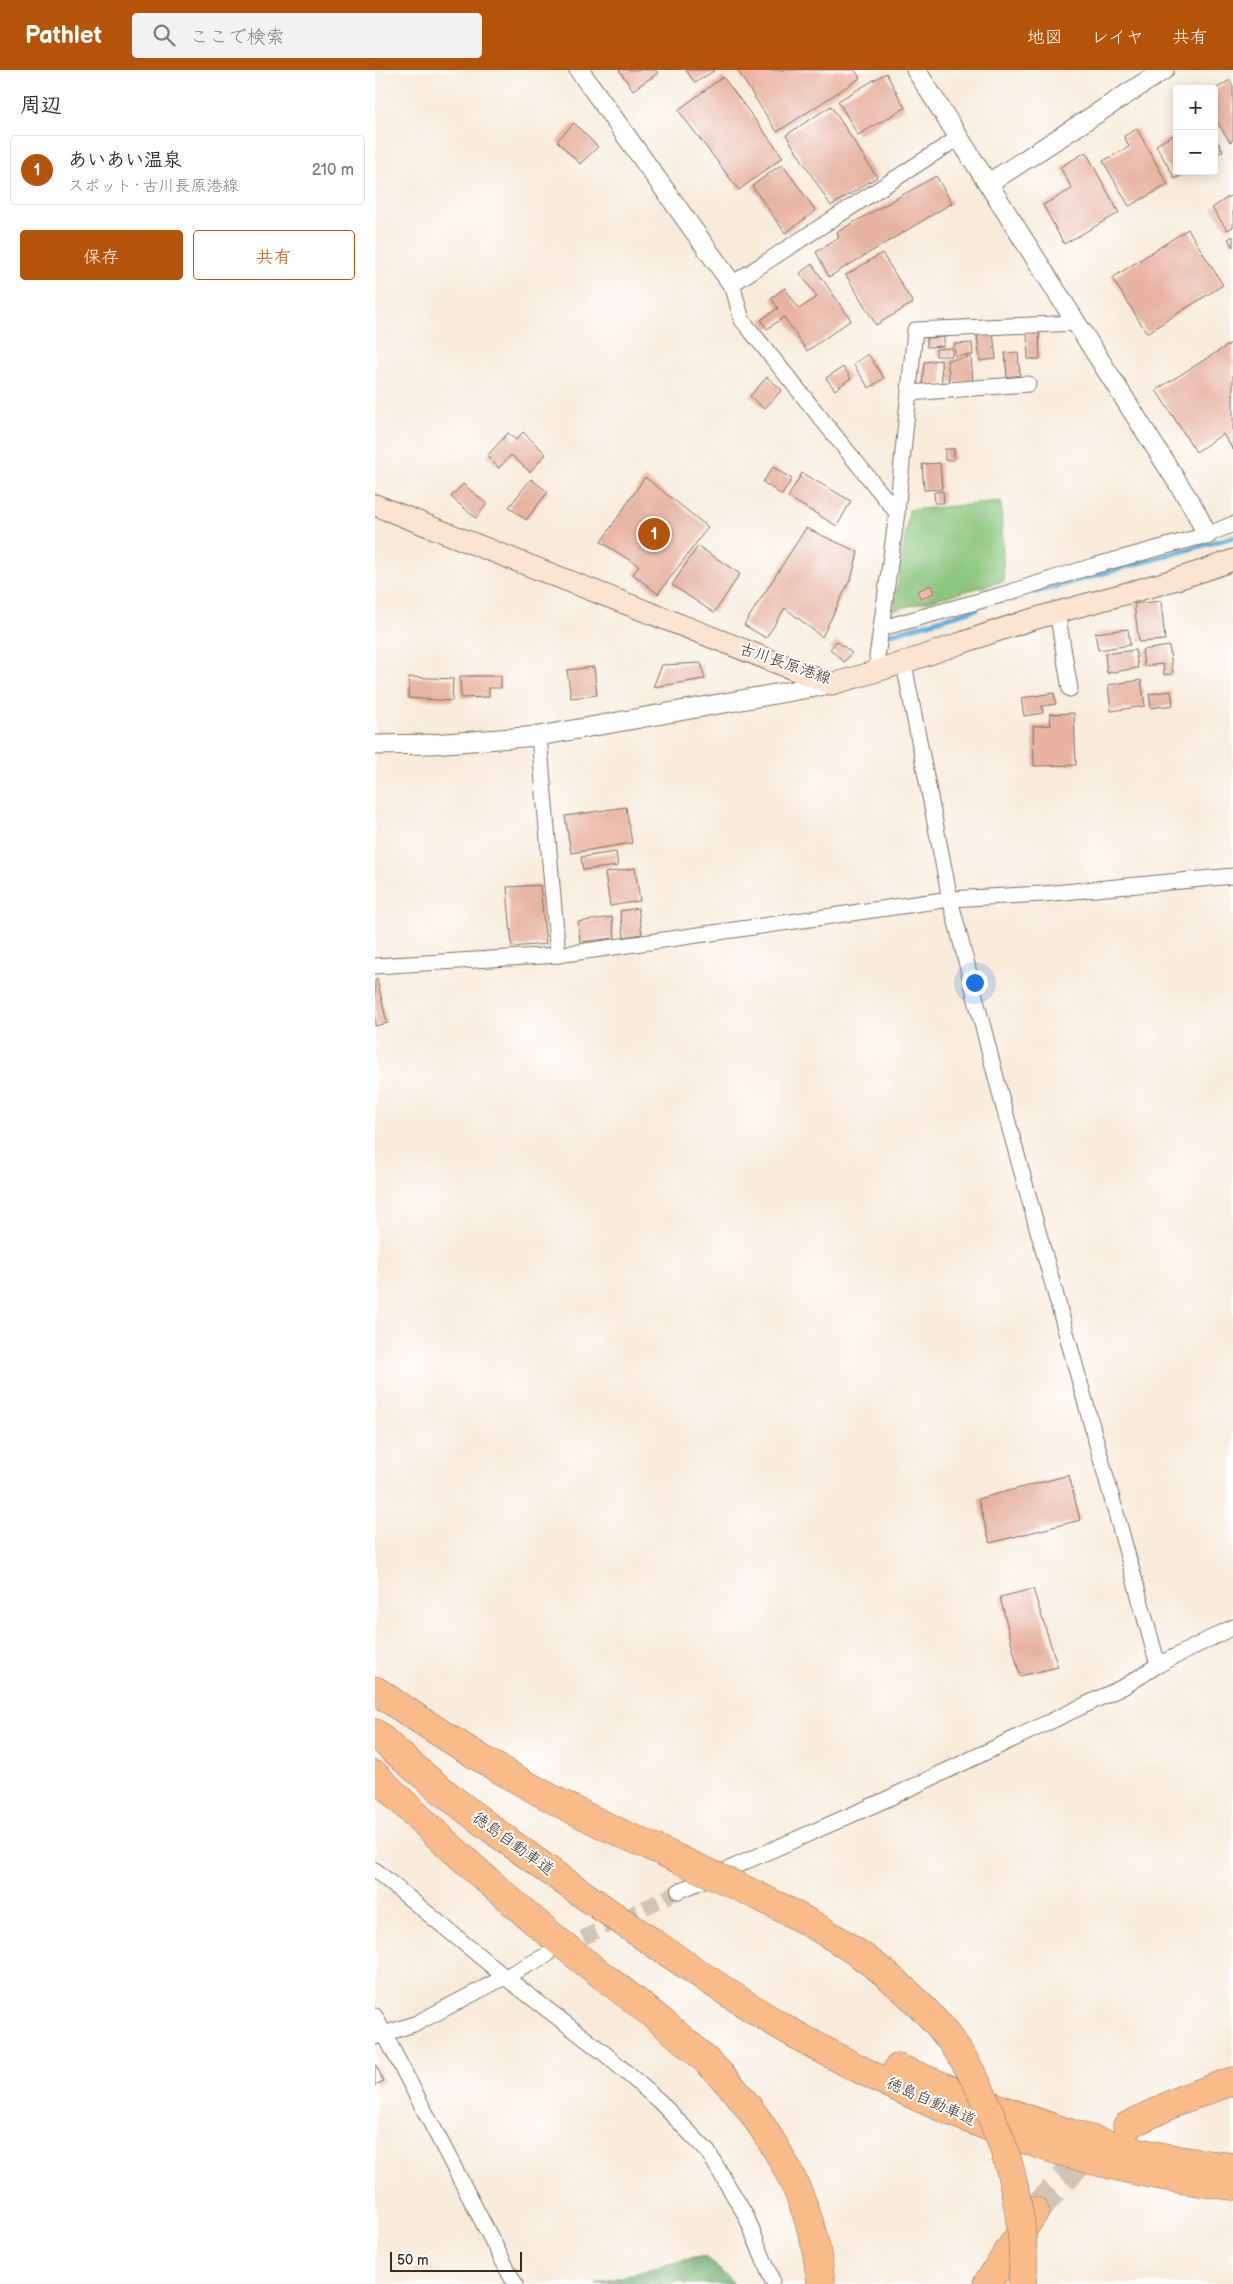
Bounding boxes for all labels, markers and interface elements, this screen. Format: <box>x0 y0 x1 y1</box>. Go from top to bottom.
search box <box>132 13 482 58</box>
text: Pathlet <box>25 21 102 50</box>
icon: search <box>150 21 178 49</box>
text: ここで検索 <box>190 26 285 49</box>
text: 地図 <box>1027 27 1063 48</box>
text: レイヤ <box>1091 27 1144 48</box>
text: 共有 <box>1172 27 1208 48</box>
map controls <box>1173 85 1218 175</box>
button: + <box>1173 85 1218 130</box>
text: 周辺 <box>20 93 62 118</box>
button: − <box>1173 130 1218 175</box>
text: あいあい温泉 <box>68 149 182 172</box>
text: 1 <box>34 161 40 180</box>
text: 210 m <box>312 161 354 180</box>
text: スポット · 古川長原港線 <box>68 177 238 196</box>
button: 保存 <box>20 230 183 280</box>
button: 共有 <box>193 230 355 280</box>
pin: 1 <box>638 515 670 553</box>
street label: 古川長原港線 <box>737 639 833 689</box>
your location <box>962 970 988 996</box>
street label: 徳島自動車道 <box>469 1808 557 1880</box>
street label: 徳島自動車道 <box>883 2074 979 2130</box>
scale bar <box>390 2249 523 2272</box>
text: 50 m <box>397 2252 429 2269</box>

